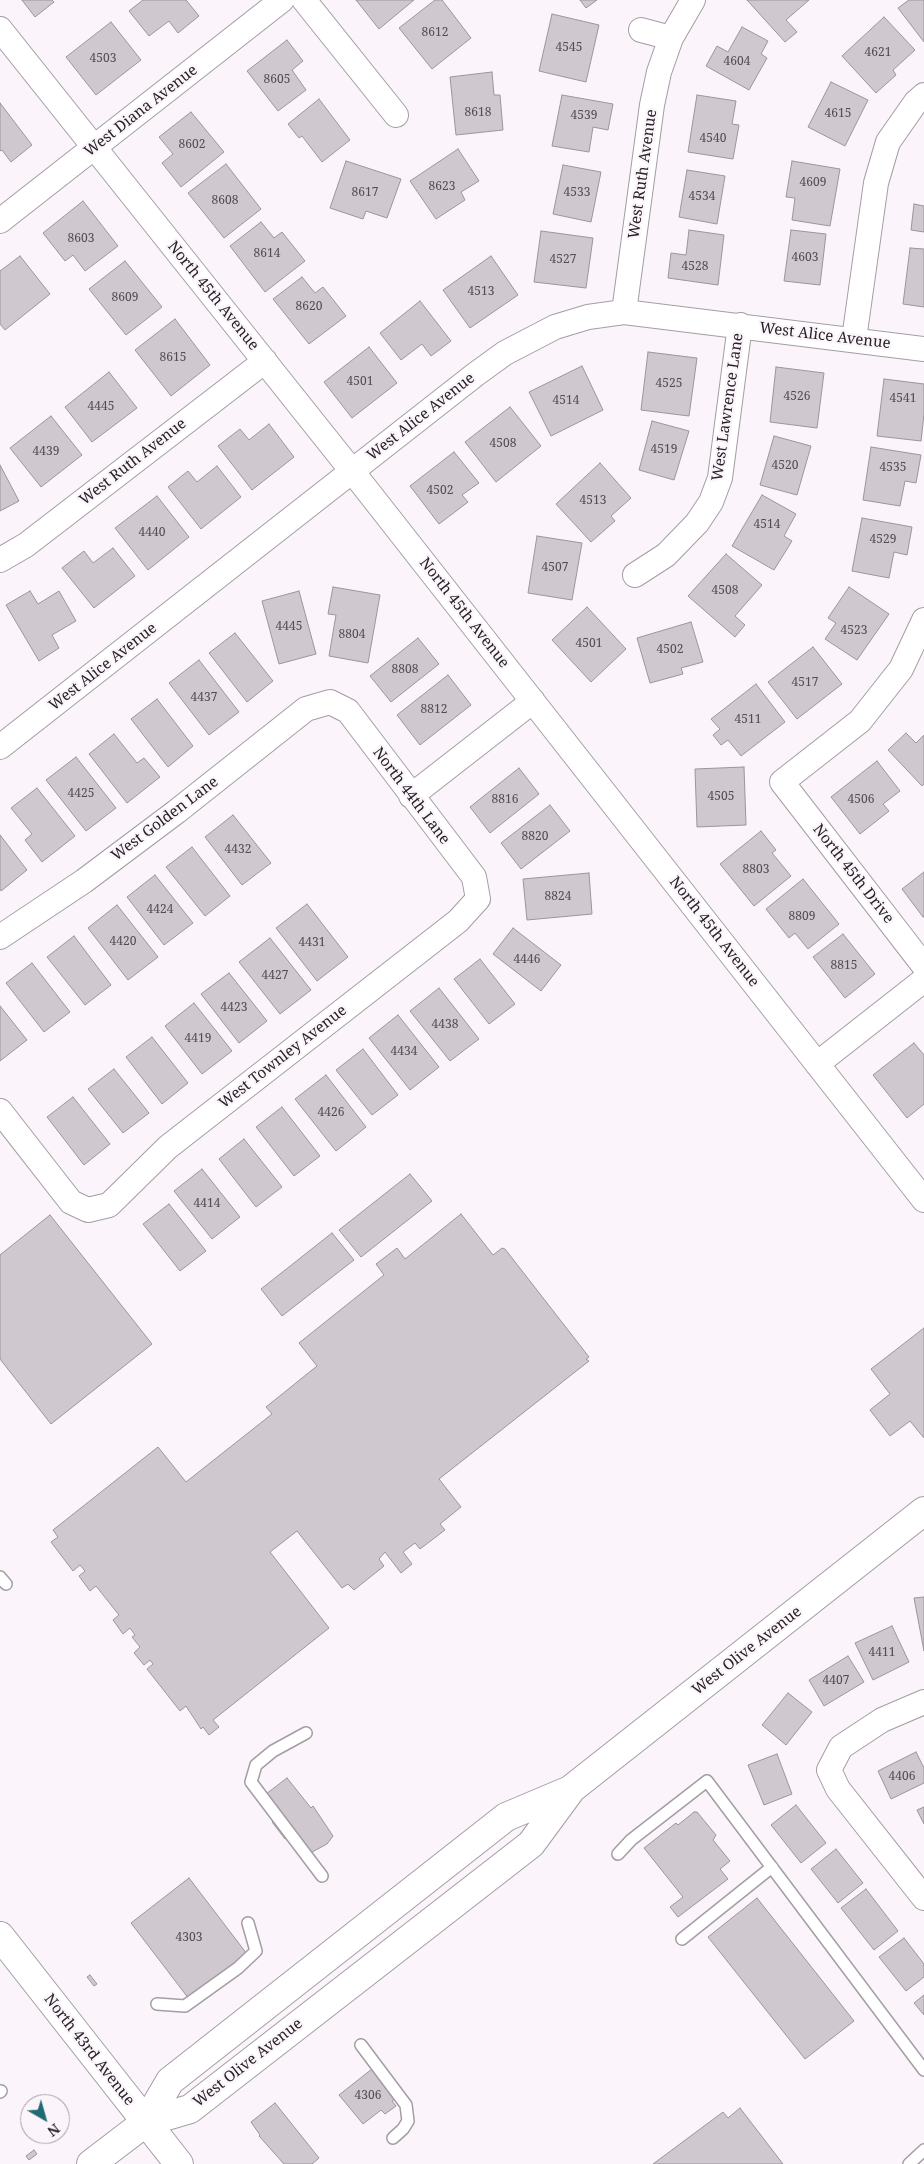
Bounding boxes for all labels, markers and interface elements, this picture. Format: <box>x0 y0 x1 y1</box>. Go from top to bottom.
house number: 8612 <box>422 26 448 40</box>
house number: 4545 <box>556 41 582 55</box>
house number: 4621 <box>865 46 891 60</box>
house number: 4503 <box>90 52 116 66</box>
house number: 4604 <box>724 55 750 69</box>
street label: West Diana Avenue <box>81 61 201 161</box>
house number: 8605 <box>264 73 290 87</box>
house number: 8618 <box>465 106 491 120</box>
house number: 4615 <box>825 107 851 121</box>
street label: West Ruth Avenue <box>625 108 661 240</box>
house number: 4539 <box>571 109 597 123</box>
house number: 4540 <box>700 132 726 146</box>
house number: 8602 <box>179 138 205 152</box>
house number: 4609 <box>800 176 826 190</box>
house number: 8623 <box>429 180 455 194</box>
house number: 8617 <box>352 186 378 200</box>
house number: 4533 <box>564 186 590 200</box>
house number: 4534 <box>689 190 715 204</box>
house number: 8608 <box>212 194 238 208</box>
house number: 8603 <box>68 232 94 246</box>
street label: North 45th Avenue <box>164 238 262 354</box>
house number: 8614 <box>254 247 280 261</box>
house number: 4603 <box>792 251 818 265</box>
house number: 4527 <box>550 253 576 267</box>
house number: 4528 <box>682 260 708 274</box>
house number: 4513 <box>468 285 494 299</box>
house number: 8609 <box>112 291 138 305</box>
house number: 8620 <box>296 300 322 314</box>
street label: West Alice Avenue <box>759 319 891 353</box>
street label: West Lawrence Lane <box>709 332 747 482</box>
house number: 8615 <box>160 351 186 365</box>
street label: West Alice Avenue <box>364 369 478 465</box>
house number: 4501 <box>347 375 373 389</box>
house number: 4525 <box>656 377 682 391</box>
house number: 4526 <box>784 390 810 404</box>
house number: 4541 <box>890 392 916 406</box>
house number: 4514 <box>553 394 579 408</box>
house number: 4445 <box>88 400 114 414</box>
street label: West Ruth Avenue <box>76 415 190 509</box>
house number: 4508 <box>490 437 516 451</box>
house number: 4519 <box>651 443 677 457</box>
house number: 4439 <box>33 445 59 459</box>
house number: 4520 <box>772 459 798 473</box>
house number: 4535 <box>880 461 906 475</box>
house number: 4502 <box>427 484 453 498</box>
house number: 4513 <box>580 494 606 508</box>
house number: 4514 <box>754 518 780 532</box>
house number: 4440 <box>139 526 165 540</box>
house number: 4529 <box>870 533 896 547</box>
street label: North 45th Avenue <box>415 554 513 672</box>
house number: 4507 <box>542 561 568 575</box>
house number: 4508 <box>712 584 738 598</box>
street label: West Alice Avenue <box>46 619 160 715</box>
house number: 4445 <box>276 620 302 634</box>
house number: 4523 <box>841 624 867 638</box>
house number: 8804 <box>339 628 365 642</box>
house number: 4501 <box>576 637 602 651</box>
house number: 4502 <box>657 643 683 657</box>
house number: 8808 <box>392 663 418 677</box>
house number: 4517 <box>792 676 818 690</box>
house number: 4437 <box>191 691 217 705</box>
house number: 8812 <box>421 703 447 717</box>
house number: 4511 <box>735 713 761 727</box>
street label: North 44th Lane <box>369 744 453 848</box>
street label: West Golden Lane <box>108 773 222 865</box>
house number: 4425 <box>68 787 94 801</box>
house number: 4505 <box>708 790 734 804</box>
house number: 8816 <box>492 793 518 807</box>
house number: 4506 <box>848 793 874 807</box>
street label: North 45th Drive <box>809 821 897 927</box>
house number: 8820 <box>522 830 548 844</box>
house number: 4432 <box>225 843 251 857</box>
house number: 8803 <box>743 863 769 877</box>
street label: North 45th Avenue <box>665 873 763 991</box>
house number: 8824 <box>545 890 571 904</box>
house number: 4424 <box>147 903 173 917</box>
house number: 8809 <box>789 910 815 924</box>
house number: 4420 <box>110 935 136 949</box>
house number: 4431 <box>299 936 325 950</box>
house number: 4446 <box>514 953 540 967</box>
house number: 8815 <box>831 959 857 973</box>
house number: 4427 <box>262 969 288 983</box>
house number: 4423 <box>221 1001 247 1015</box>
street label: West Townley Avenue <box>216 1002 350 1112</box>
house number: 4438 <box>432 1018 458 1032</box>
house number: 4419 <box>185 1032 211 1046</box>
house number: 4434 <box>391 1045 417 1059</box>
house number: 4426 <box>318 1106 344 1120</box>
house number: 4414 <box>194 1197 220 1211</box>
street label: West Olive Avenue <box>689 1603 805 1699</box>
house number: 4411 <box>869 1646 895 1660</box>
house number: 4407 <box>823 1674 849 1688</box>
house number: 4406 <box>889 1770 915 1784</box>
house number: 4303 <box>176 1931 202 1945</box>
street label: North 43rd Avenue <box>40 1991 138 2109</box>
street label: West Olive Avenue <box>190 2015 306 2111</box>
house number: 4306 <box>355 2089 381 2103</box>
north arrow <box>20 2094 70 2144</box>
text: N <box>44 2120 64 2141</box>

